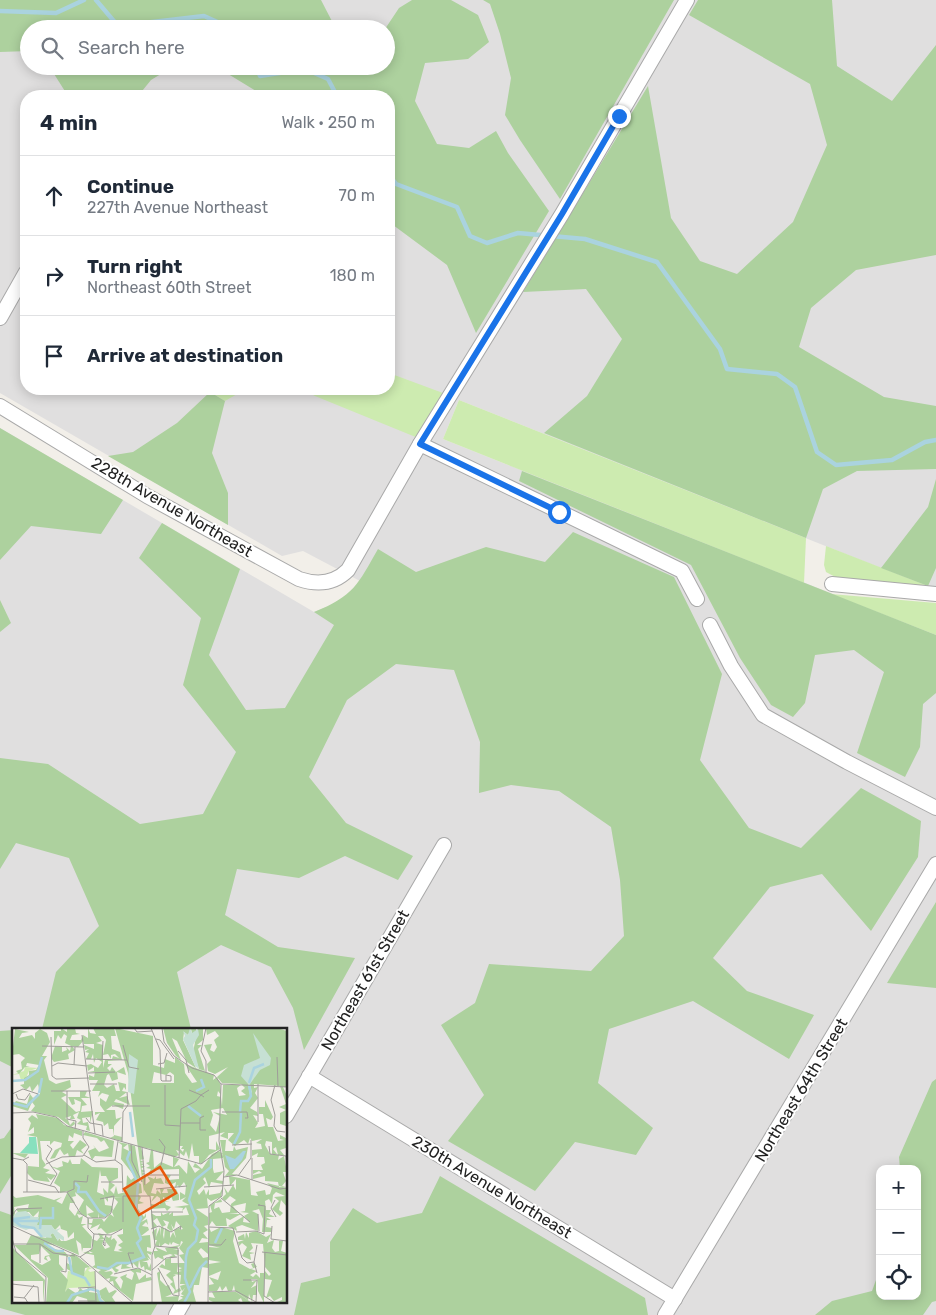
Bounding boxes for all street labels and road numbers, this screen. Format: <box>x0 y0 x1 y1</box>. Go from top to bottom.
street label: 228th Avenue Northeast <box>88 453 256 561</box>
street label: Northeast 61st Street <box>317 906 413 1054</box>
street label: Northeast 64th Street <box>751 1015 851 1165</box>
street label: 230th Avenue Northeast <box>409 1132 575 1242</box>

